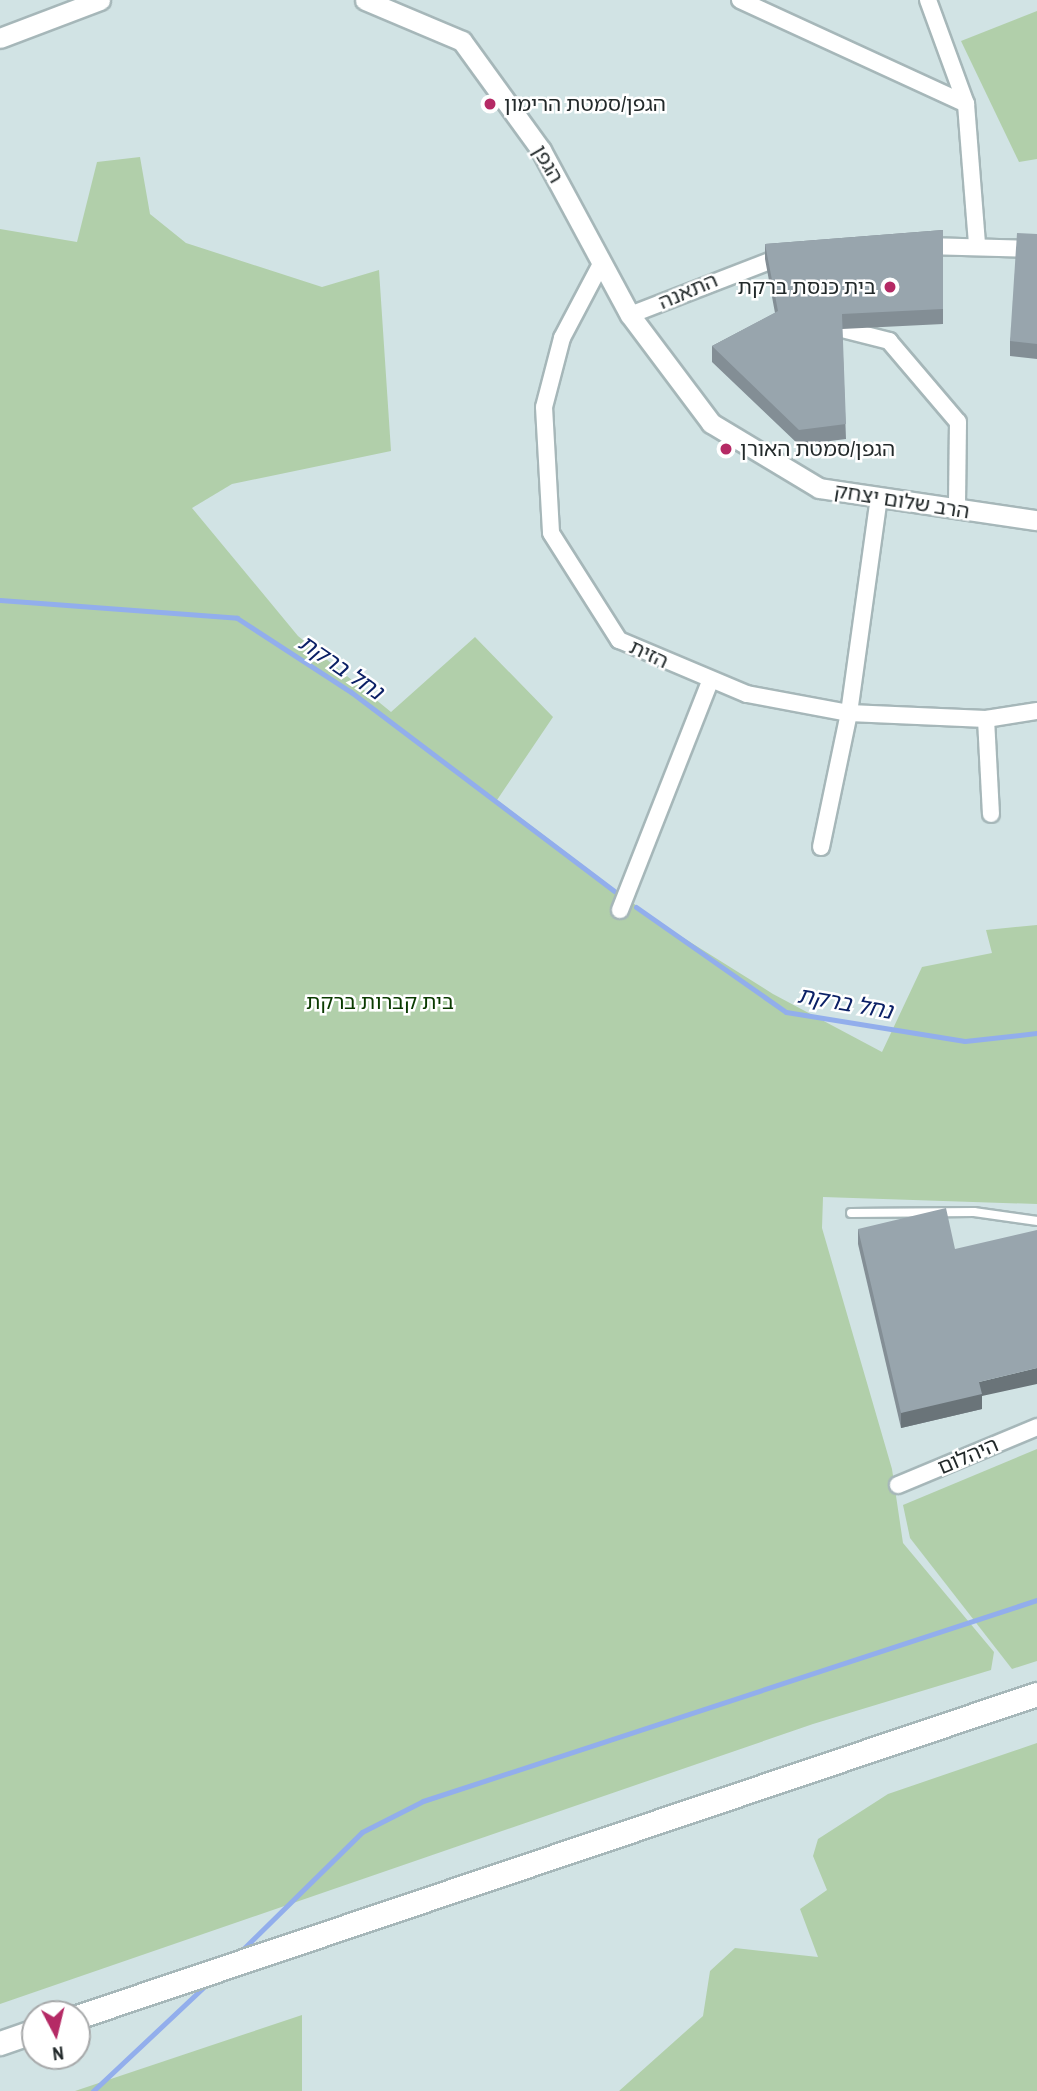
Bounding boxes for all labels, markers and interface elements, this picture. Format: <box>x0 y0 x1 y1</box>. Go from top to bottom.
place label: הגפן/סמטת הרימון <box>504 91 666 117</box>
marker: הגפן/סמטת הרימון <box>482 96 498 112</box>
street label: הגפן <box>527 140 569 188</box>
street label: התאנה <box>655 267 721 315</box>
place label: בית כנסת ברקת <box>738 274 876 300</box>
marker: בית כנסת ברקת <box>882 279 898 295</box>
place label: הגפן/סמטת האורן <box>740 436 895 462</box>
marker: הגפן/סמטת האורן <box>718 441 734 457</box>
street label: הרב שלום יצחק <box>833 478 971 524</box>
water label: נחל ברקת <box>293 629 389 705</box>
street label: הזית <box>625 634 673 674</box>
water label: נחל ברקת <box>795 981 895 1025</box>
park label: בית קברות ברקת <box>306 989 454 1015</box>
street label: היהלום <box>934 1432 1002 1480</box>
north arrow <box>21 2000 91 2070</box>
text: N <box>51 2040 65 2067</box>

